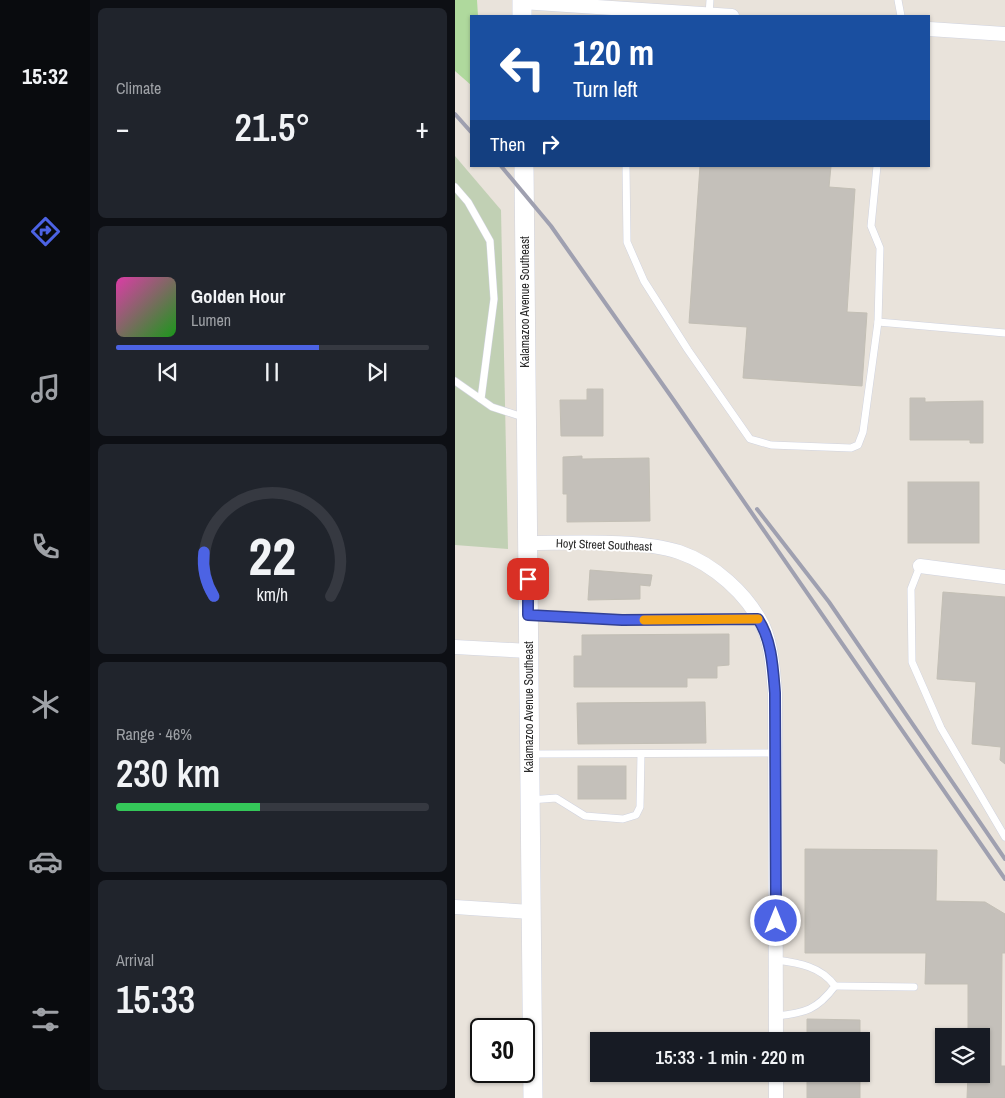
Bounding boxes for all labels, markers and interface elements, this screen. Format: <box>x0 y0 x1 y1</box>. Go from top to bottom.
text: 120 m <box>573 29 654 76</box>
icon: left <box>490 35 555 100</box>
text: 15:32 <box>22 61 68 91</box>
text: Turn left <box>573 74 638 104</box>
text: Climate <box>116 77 161 99</box>
text: 21.5° <box>235 102 310 153</box>
text: − <box>116 109 129 147</box>
text: + <box>416 109 429 147</box>
icon: right <box>536 130 564 158</box>
text: Then <box>490 131 526 157</box>
icon: directions <box>28 214 63 249</box>
street label: Kalamazoo Avenue Southeast <box>517 236 533 368</box>
text: Golden Hour <box>191 283 285 309</box>
text: Lumen <box>191 309 231 331</box>
icon: previous <box>154 358 182 386</box>
icon: pause <box>258 358 286 386</box>
icon: next <box>363 358 391 386</box>
icon: music <box>28 371 63 406</box>
text: 22 <box>249 521 296 591</box>
icon: phone <box>28 529 63 564</box>
street label: Hoyt Street Southeast <box>556 535 653 555</box>
pin <box>507 558 549 600</box>
icon: arrive <box>514 565 542 593</box>
text: km/h <box>257 583 288 607</box>
street label: Kalamazoo Avenue Southeast <box>521 641 537 773</box>
icon: climate <box>28 687 63 722</box>
text: Range · 46% <box>116 723 192 745</box>
text: 230 km <box>116 748 220 799</box>
icon: car <box>28 844 63 879</box>
position arrow <box>749 894 801 946</box>
text: Arrival <box>116 949 154 971</box>
text: 15:33 <box>116 974 195 1025</box>
icon: filters <box>28 1002 63 1037</box>
speed limit sign: 30 <box>470 1018 535 1083</box>
map controls <box>935 1028 990 1083</box>
button: layers <box>935 1028 990 1083</box>
text: 15:33 · 1 min · 220 m <box>655 1044 805 1070</box>

